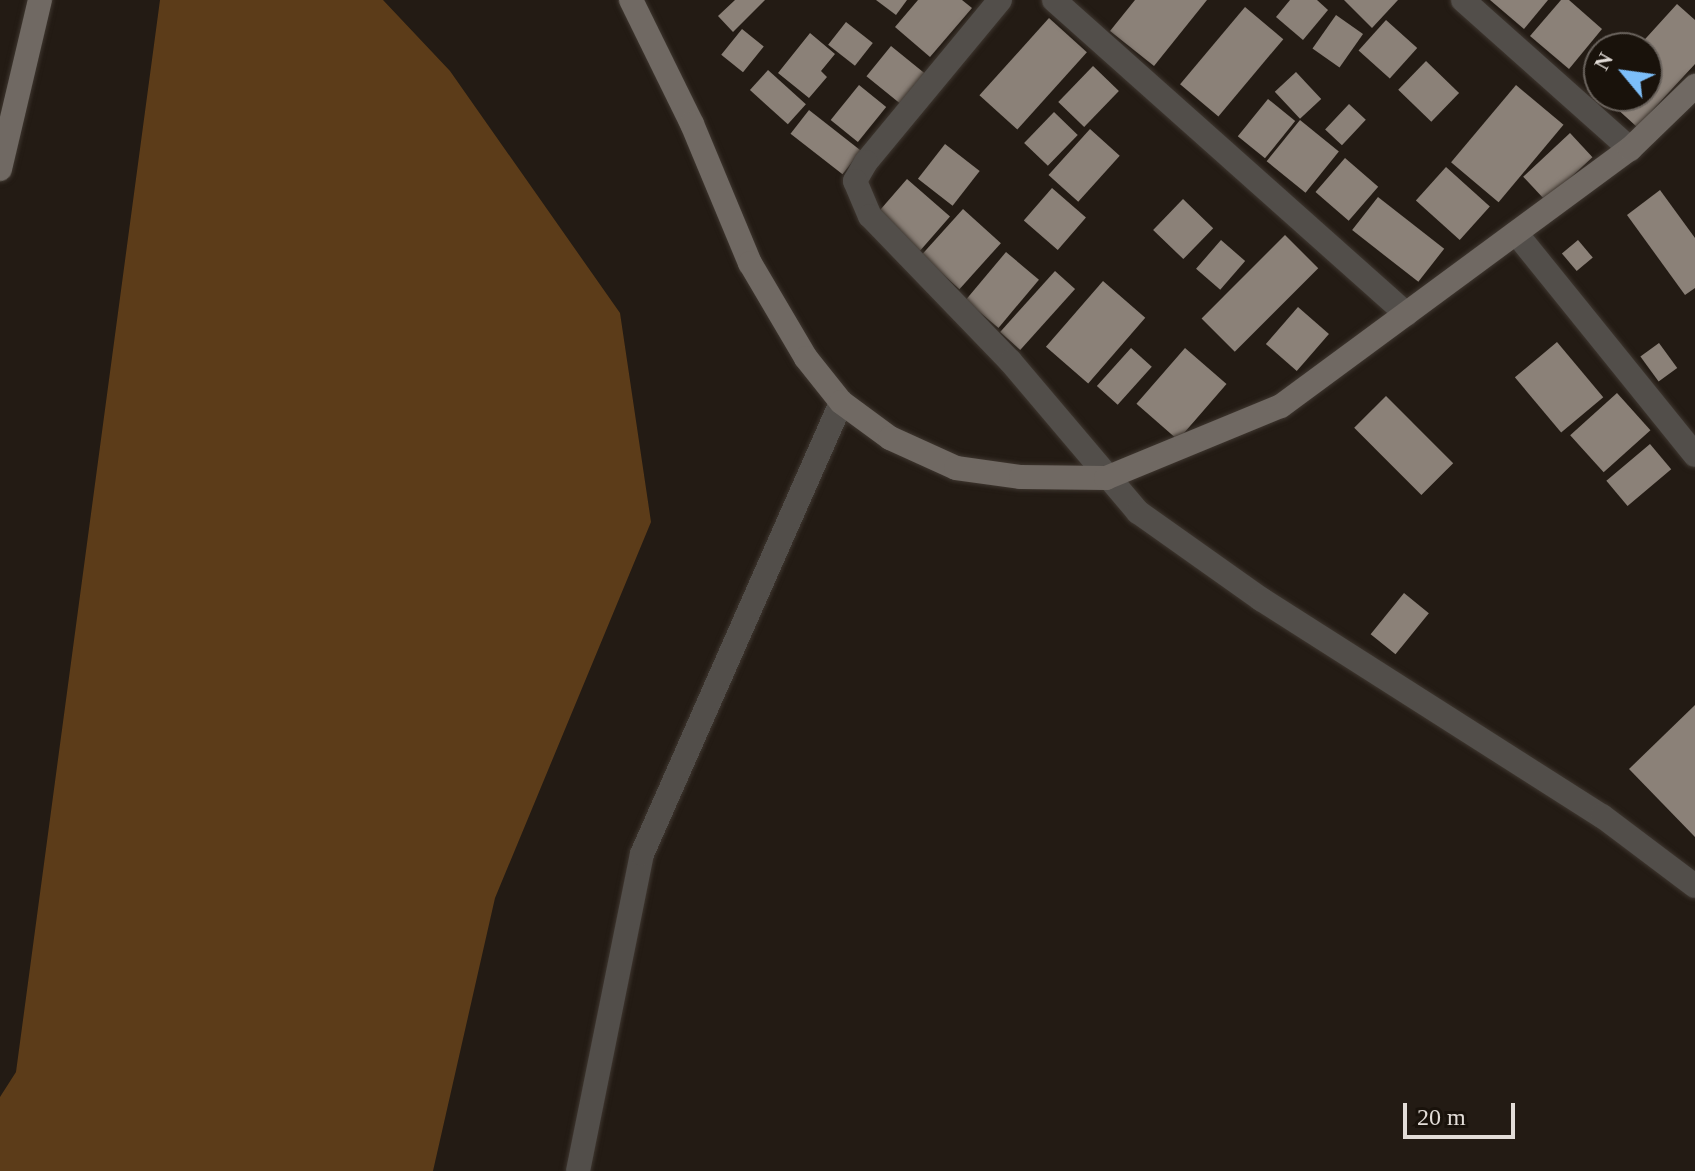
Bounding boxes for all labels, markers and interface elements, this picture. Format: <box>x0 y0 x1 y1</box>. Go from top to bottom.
north arrow <box>1583 32 1663 112</box>
text: N <box>1589 48 1618 74</box>
scale bar <box>1407 1087 1519 1137</box>
text: 20 m <box>1417 1104 1466 1130</box>

